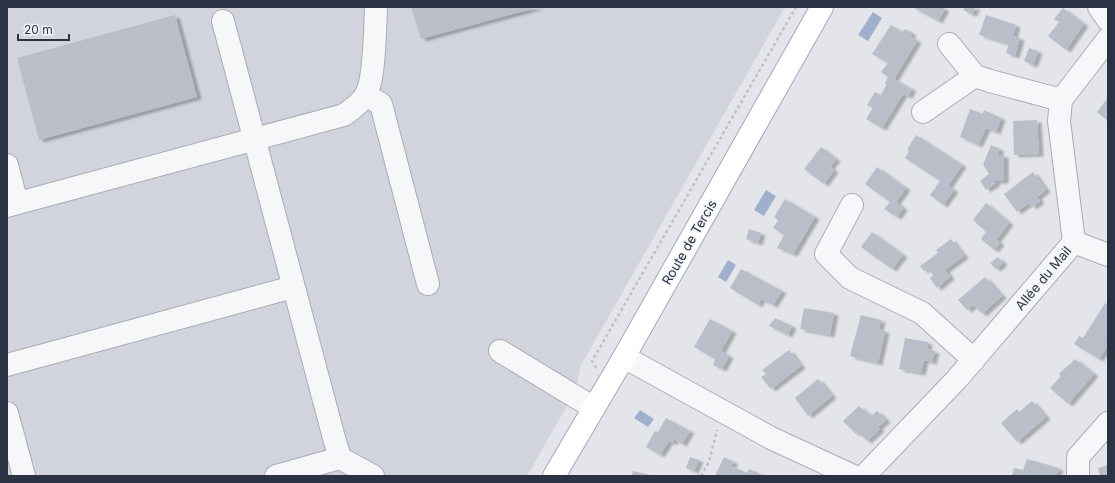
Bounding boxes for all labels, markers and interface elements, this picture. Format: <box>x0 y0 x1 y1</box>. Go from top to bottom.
scale bar <box>18 16 69 42</box>
text: 20 m <box>24 22 53 37</box>
street label: Route de Tercis <box>658 197 720 287</box>
street label: Allée du Mail <box>1012 243 1074 313</box>

